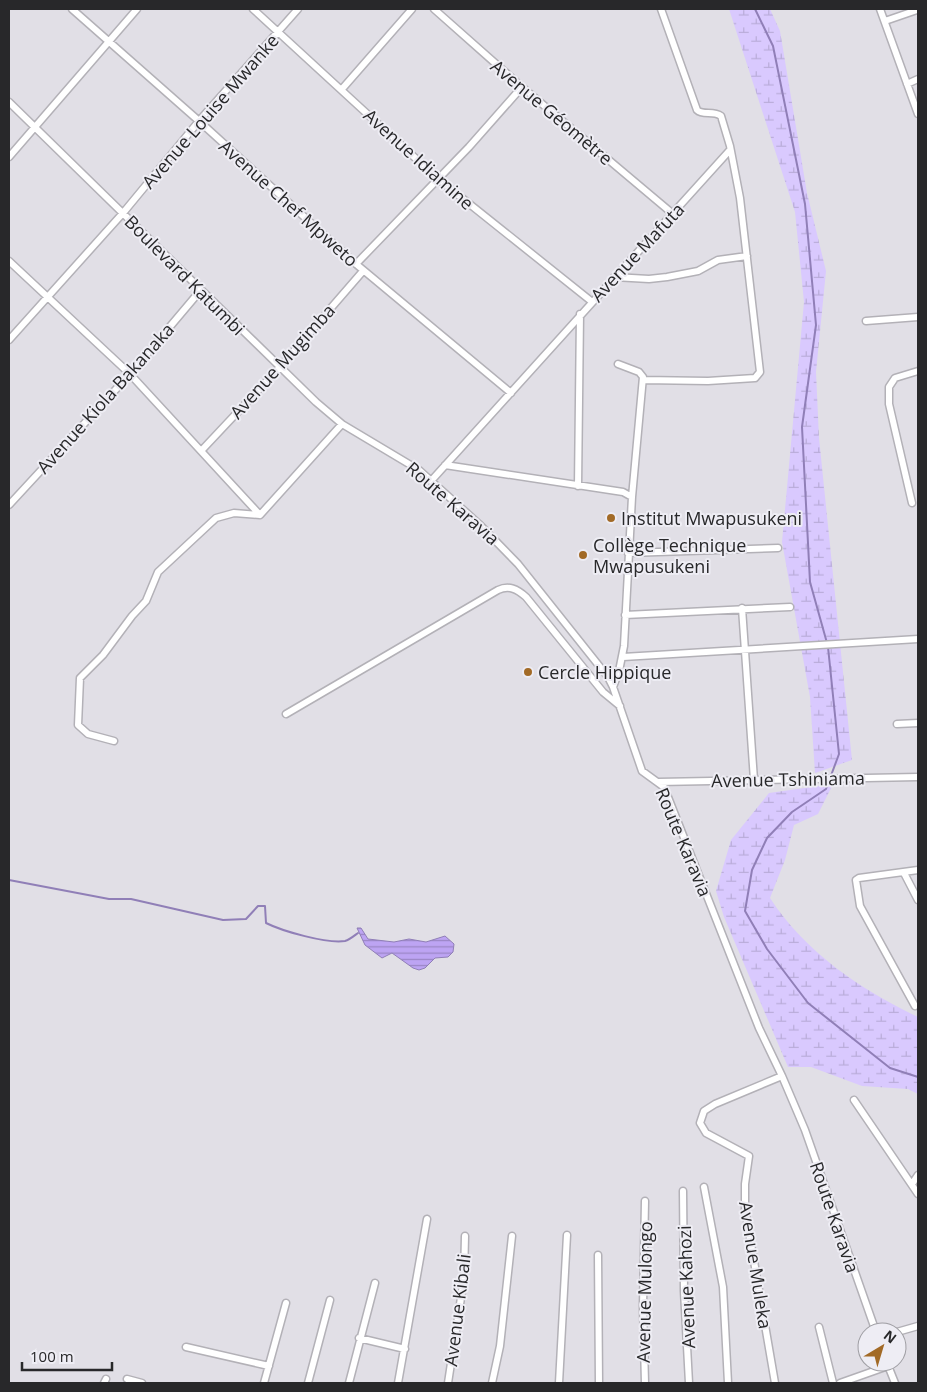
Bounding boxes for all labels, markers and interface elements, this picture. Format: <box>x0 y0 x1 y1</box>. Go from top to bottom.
street label: Avenue Louise Mwanke <box>136 29 284 193</box>
street label: Avenue Géomètre <box>486 54 618 170</box>
street label: Avenue Idiamine <box>359 103 479 215</box>
street label: Avenue Chef Mpweto <box>214 134 364 272</box>
street label: Avenue Mafuta <box>585 197 689 307</box>
street label: Boulevard Katumbi <box>120 210 250 340</box>
street label: Avenue Mugimba <box>224 299 340 423</box>
street label: Avenue Kiola Bakanaka <box>31 318 179 478</box>
street label: Route Karavia <box>401 456 505 550</box>
place label: Institut Mwapusukeni <box>621 506 802 530</box>
marker: Institut Mwapusukeni <box>605 512 617 524</box>
place label: Collège Technique Mwapusukeni <box>593 533 746 578</box>
marker: Collège Technique Mwapusukeni <box>577 549 589 561</box>
place label: Cercle Hippique <box>538 660 671 684</box>
marker: Cercle Hippique <box>522 666 534 678</box>
street label: Avenue Tshiniama <box>711 766 865 792</box>
street label: Route Karavia <box>650 784 718 900</box>
street label: Route Karavia <box>805 1158 865 1276</box>
street label: Avenue Muleka <box>734 1200 778 1330</box>
street label: Avenue Mulongo <box>631 1221 657 1363</box>
street label: Avenue Kahozi <box>672 1225 700 1349</box>
street label: Avenue Kibali <box>438 1252 476 1368</box>
north arrow <box>857 1322 907 1372</box>
text: N <box>880 1325 901 1347</box>
scale bar <box>22 1340 112 1372</box>
text: 100 m <box>30 1346 74 1366</box>

